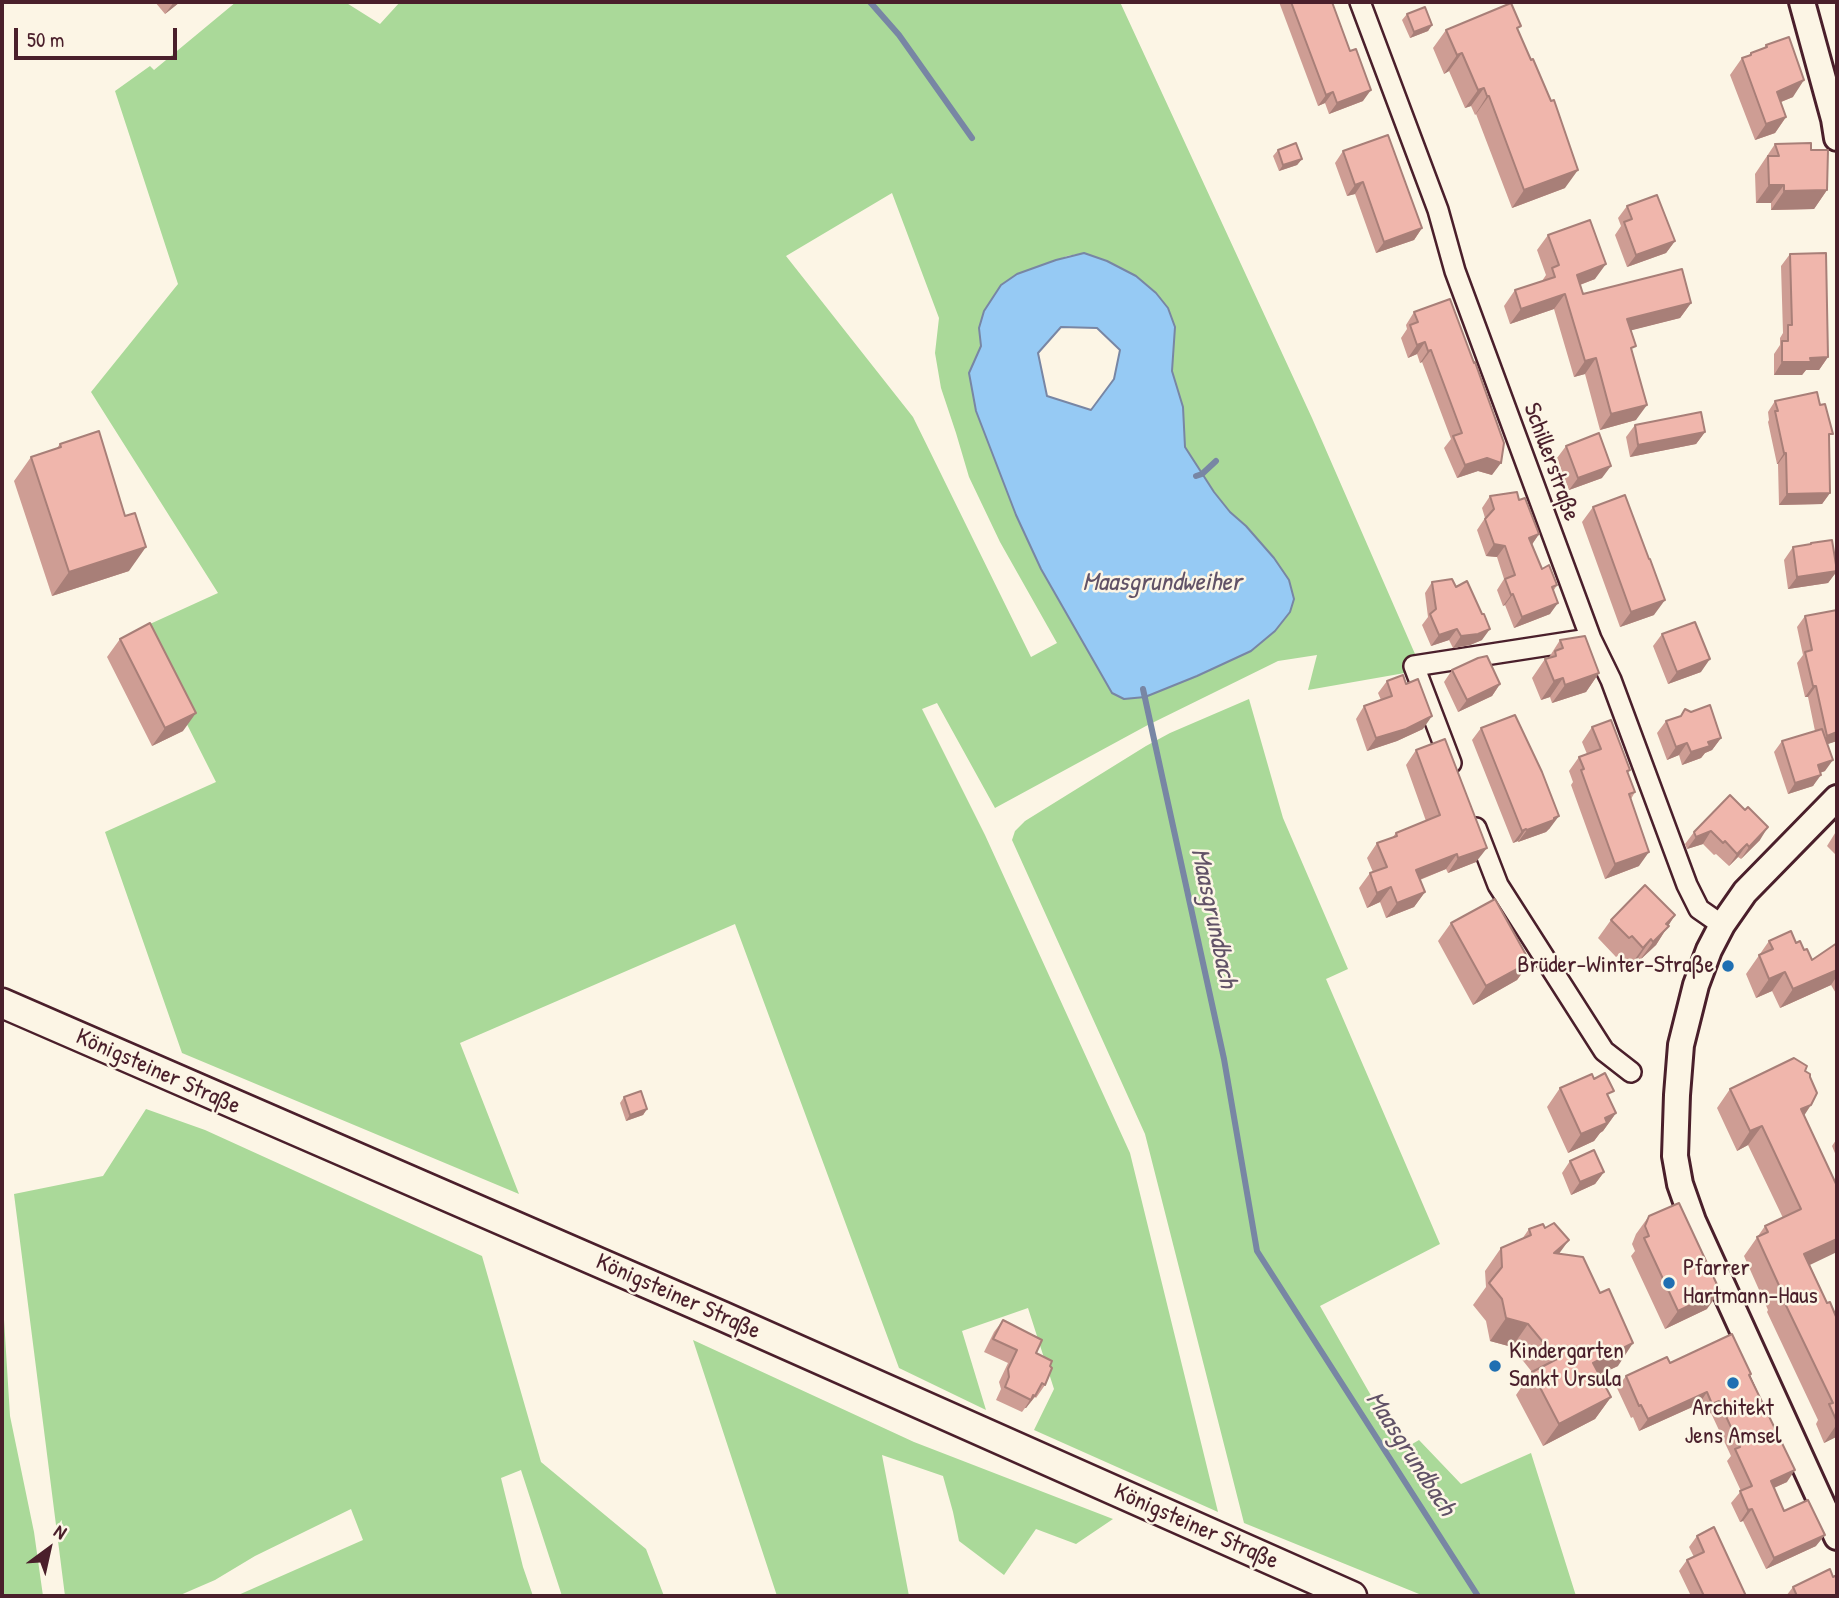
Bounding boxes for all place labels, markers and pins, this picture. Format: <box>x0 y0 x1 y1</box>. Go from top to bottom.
place label: Brüder-Winter-Straße <box>1517 952 1714 980</box>
marker: Brüder-Winter-Straße <box>1720 958 1736 974</box>
place label: Pfarrer Hartmann-Haus <box>1683 1255 1818 1311</box>
marker: Pfarrer Hartmann-Haus <box>1661 1275 1677 1291</box>
place label: Kindergarten Sankt Ursula <box>1509 1338 1624 1394</box>
marker: Kindergarten Sankt Ursula <box>1487 1358 1503 1374</box>
marker: Architekt Jens Amsel <box>1725 1375 1741 1391</box>
place label: Architekt Jens Amsel <box>1684 1395 1782 1451</box>

